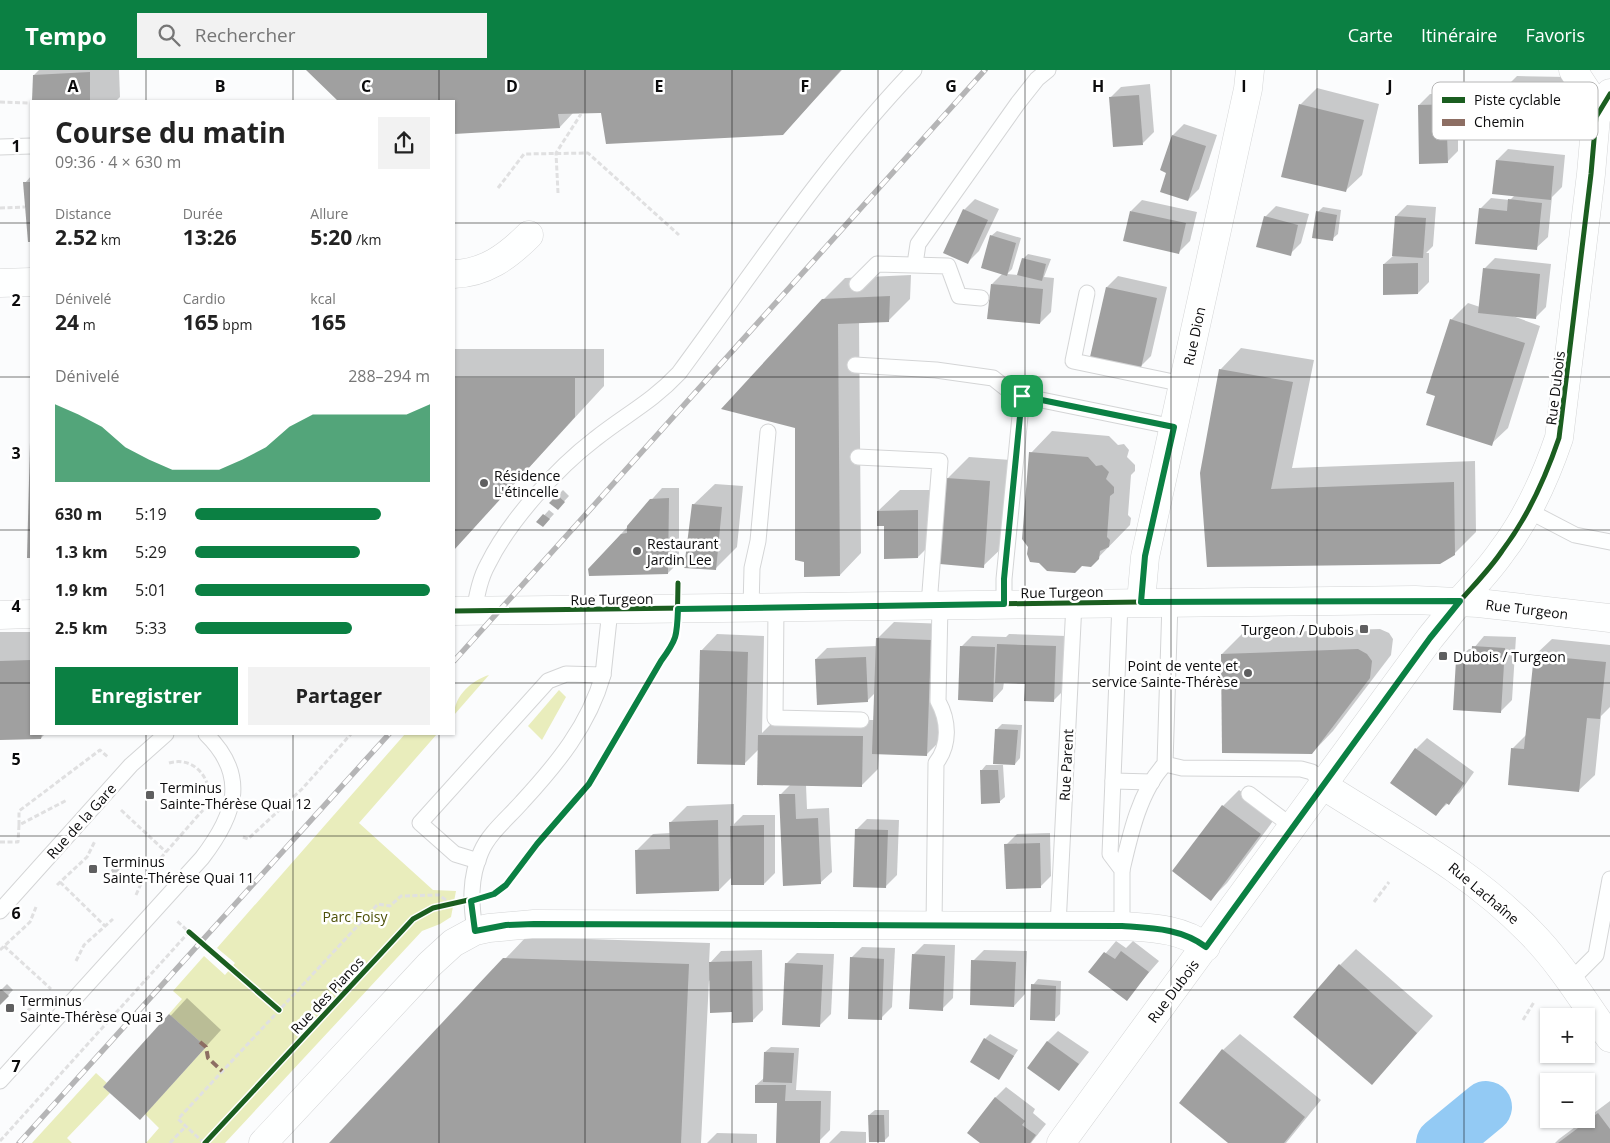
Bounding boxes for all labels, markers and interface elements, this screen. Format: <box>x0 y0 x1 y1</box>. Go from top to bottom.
search box <box>137 13 487 58</box>
text: Tempo <box>25 19 107 52</box>
icon: search <box>155 21 183 49</box>
text: Rechercher <box>195 22 295 48</box>
text: Carte <box>1348 23 1393 47</box>
text: Itinéraire <box>1421 23 1497 47</box>
text: Favoris <box>1525 23 1585 47</box>
text: A <box>67 75 79 97</box>
text: B <box>215 75 225 97</box>
text: C <box>361 75 371 97</box>
text: D <box>506 75 518 97</box>
text: E <box>655 75 664 97</box>
text: F <box>801 75 809 97</box>
text: G <box>945 75 957 97</box>
text: H <box>1092 75 1104 97</box>
text: I <box>1241 75 1247 97</box>
text: J <box>1385 75 1393 97</box>
legend <box>1432 82 1598 140</box>
text: Piste cyclable <box>1474 90 1561 109</box>
text: Chemin <box>1474 112 1524 131</box>
text: Course du matin <box>55 113 286 151</box>
button: share <box>378 117 430 169</box>
text: 1 <box>11 135 21 157</box>
text: 09:36 · 4 × 630 m <box>55 151 181 173</box>
text: Distance <box>55 204 111 223</box>
text: Durée <box>183 204 223 223</box>
text: Allure <box>310 204 348 223</box>
text: 2.52 <box>55 223 97 251</box>
text: 13:26 <box>183 223 237 251</box>
text: 5:20 <box>310 223 352 251</box>
text: km <box>97 230 121 249</box>
text: /km <box>352 230 381 249</box>
text: 2 <box>11 289 21 311</box>
text: Dénivelé <box>55 289 111 308</box>
text: Cardio <box>183 289 226 308</box>
text: kcal <box>310 289 336 308</box>
street label: Rue Dion <box>1179 305 1209 367</box>
text: 24 <box>55 308 79 336</box>
text: 165 <box>183 308 219 336</box>
text: 165 <box>310 308 346 336</box>
text: m <box>79 315 96 334</box>
text: bpm <box>219 315 252 334</box>
street label: Rue Dubois <box>1541 349 1569 426</box>
text: Dénivelé <box>55 365 119 387</box>
text: 288–294 m <box>348 365 430 387</box>
pin <box>1001 375 1043 417</box>
icon: arrive <box>1008 382 1036 410</box>
text: 3 <box>11 442 21 464</box>
place label: Résidence L'étincelle <box>494 466 560 501</box>
marker: Résidence L'étincelle <box>478 477 490 489</box>
text: 630 m <box>55 503 102 525</box>
text: 5:19 <box>135 503 167 525</box>
place label: Restaurant Jardin Lee <box>645 534 719 569</box>
text: 1.3 km <box>55 541 108 563</box>
text: 5:29 <box>135 541 167 563</box>
marker: Restaurant Jardin Lee <box>631 545 643 557</box>
text: 1.9 km <box>55 579 108 601</box>
text: 5:01 <box>135 579 167 601</box>
street label: Rue Turgeon <box>1020 582 1104 602</box>
street label: Rue Turgeon <box>570 589 654 609</box>
street label: Rue Turgeon <box>1485 594 1569 624</box>
text: 4 <box>11 595 21 617</box>
text: 2.5 km <box>55 617 108 639</box>
text: 5:33 <box>135 617 167 639</box>
place label: Turgeon / Dubois <box>1241 620 1354 639</box>
marker: Turgeon / Dubois <box>1358 623 1370 635</box>
place label: Dubois / Turgeon <box>1453 647 1566 666</box>
marker: Dubois / Turgeon <box>1437 650 1449 662</box>
place label: Point de vente et service Sainte-Thérèse <box>1092 656 1238 691</box>
button: Enregistrer <box>55 667 238 725</box>
button: Partager <box>248 667 430 725</box>
marker: Point de vente et service Sainte-Thérèse <box>1242 667 1254 679</box>
street label: Rue Parent <box>1055 729 1077 801</box>
text: 5 <box>11 748 21 770</box>
place label: Terminus Sainte-Thérèse Quai 12 <box>160 778 311 813</box>
street label: Rue de la Gare <box>42 779 120 863</box>
marker: Terminus Sainte-Thérèse Quai 12 <box>144 789 156 801</box>
place label: Terminus Sainte-Thérèse Quai 11 <box>103 852 254 887</box>
street label: Rue Lachaîne <box>1445 858 1523 928</box>
marker: Terminus Sainte-Thérèse Quai 11 <box>87 863 99 875</box>
text: 6 <box>11 902 21 924</box>
park label: Parc Foisy <box>322 907 389 926</box>
street label: Rue des Pianos <box>286 952 368 1038</box>
street label: Rue Dubois <box>1143 955 1203 1027</box>
place label: Terminus Sainte-Thérèse Quai 3 <box>20 991 163 1026</box>
marker: Terminus Sainte-Thérèse Quai 3 <box>4 1002 16 1014</box>
map controls <box>1540 1008 1595 1128</box>
button: + <box>1540 1008 1595 1063</box>
text: 7 <box>11 1055 21 1077</box>
button: − <box>1540 1073 1595 1128</box>

